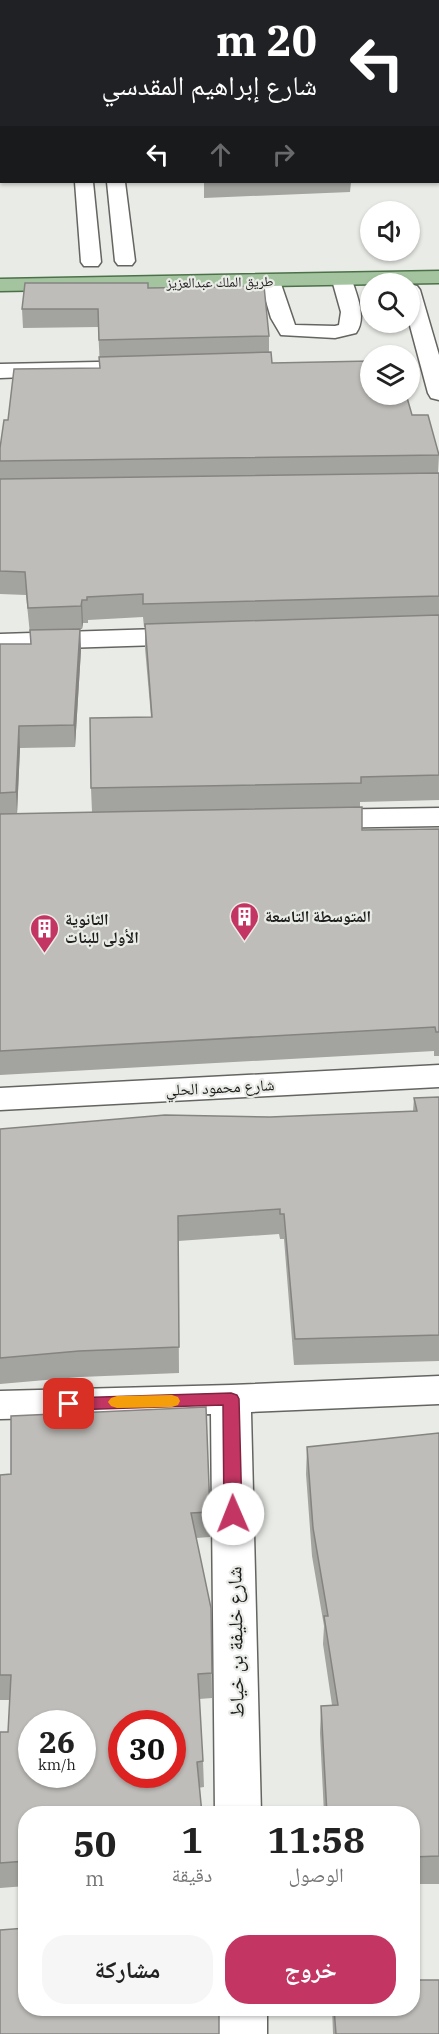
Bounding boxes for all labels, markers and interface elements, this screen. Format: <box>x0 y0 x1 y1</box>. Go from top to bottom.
text: 20 m <box>216 13 317 68</box>
icon: left <box>338 24 416 102</box>
text: شارع إبراهيم المقدسي <box>101 67 317 102</box>
icon: left <box>141 138 174 171</box>
icon: ahead <box>204 138 237 171</box>
icon: right <box>267 138 300 171</box>
map controls <box>360 201 420 405</box>
button: sound <box>360 201 420 261</box>
street label: طريق الملك عبدالعزيز <box>165 272 274 293</box>
button: search <box>360 273 420 333</box>
button: layers <box>360 345 420 405</box>
building icon: المتوسطة التاسعة <box>228 900 260 942</box>
place label: المتوسطة التاسعة <box>265 906 371 926</box>
place label: الثانوية الأولى للبنات <box>65 909 139 947</box>
building icon: الثانوية الأولى للبنات <box>28 912 60 954</box>
street label: شارع محمود الحلي <box>165 1074 275 1103</box>
pin <box>43 1378 94 1429</box>
icon: arrive <box>52 1387 85 1420</box>
position arrow <box>201 1482 265 1546</box>
street label: شارع خليفة بن خياط <box>220 1566 250 1718</box>
speed limit sign: 30 <box>108 1710 186 1788</box>
text: 26 <box>39 1722 75 1761</box>
text: km/h <box>38 1755 76 1774</box>
text: 1 <box>181 1816 203 1863</box>
text: 11:58 <box>267 1816 365 1863</box>
text: 50 <box>73 1820 116 1867</box>
text: دقيقة <box>172 1861 212 1888</box>
text: الوصول <box>288 1861 344 1888</box>
text: m <box>85 1865 104 1892</box>
button: مشاركة <box>42 1935 213 2004</box>
button: خروج <box>225 1935 396 2004</box>

